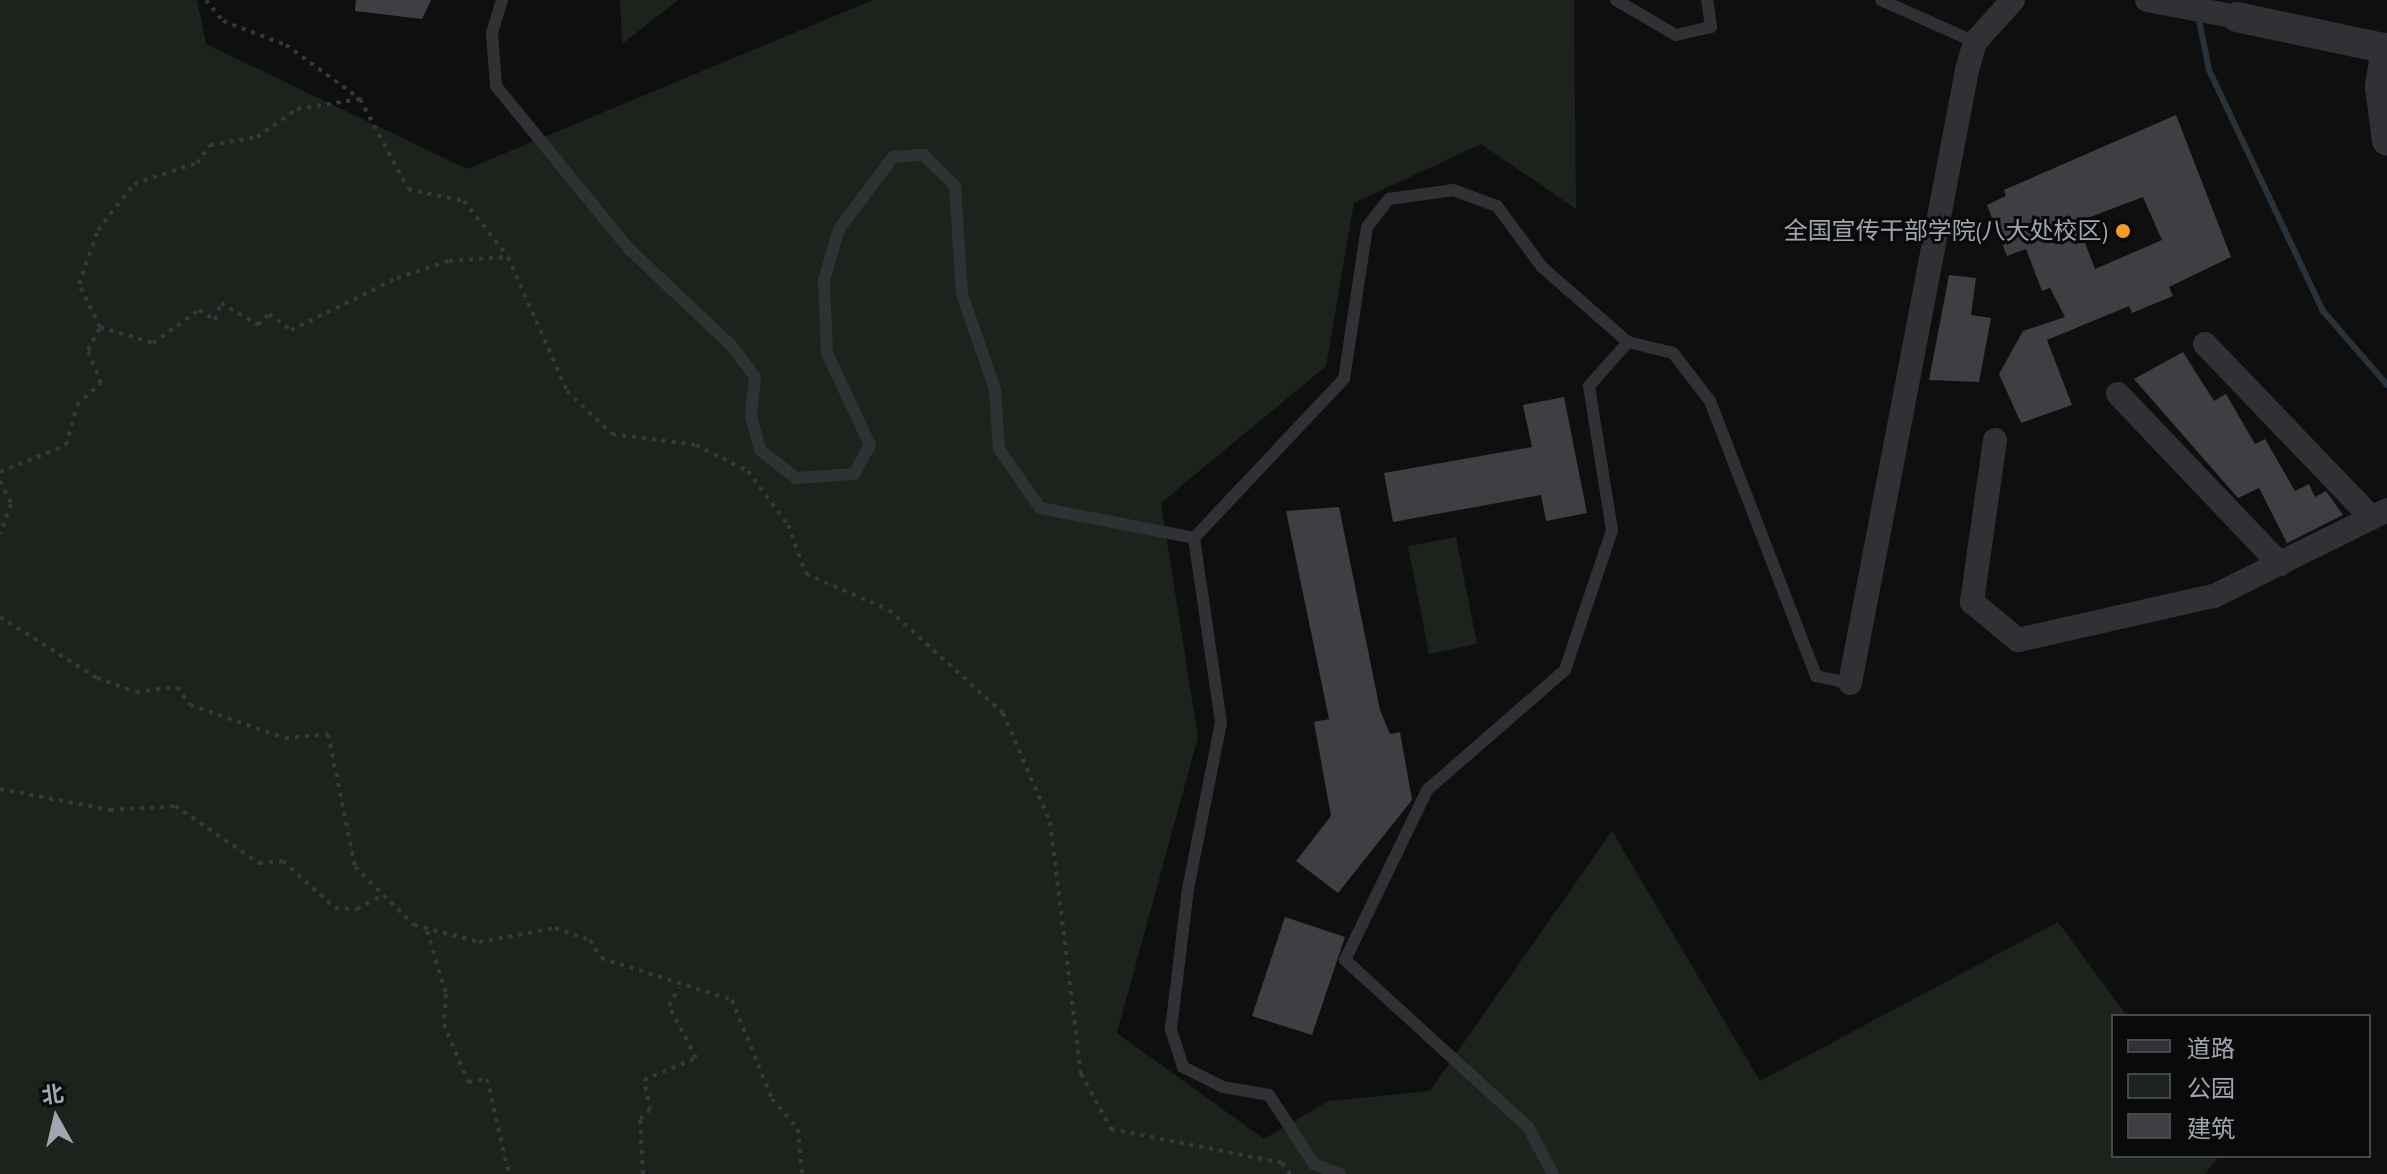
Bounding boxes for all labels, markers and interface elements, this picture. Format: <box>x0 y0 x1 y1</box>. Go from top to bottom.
place label: 全国宣传干部学院(八大处校区) <box>1784 217 2107 245</box>
marker: 全国宣传干部学院(八大处校区) <box>2114 222 2132 240</box>
legend <box>2111 1014 2371 1158</box>
text: 道路 <box>2187 1033 2235 1064</box>
text: 公园 <box>2187 1073 2235 1104</box>
north arrow <box>16 1078 96 1158</box>
text: 北 <box>40 1079 66 1110</box>
text: 建筑 <box>2187 1113 2235 1144</box>

